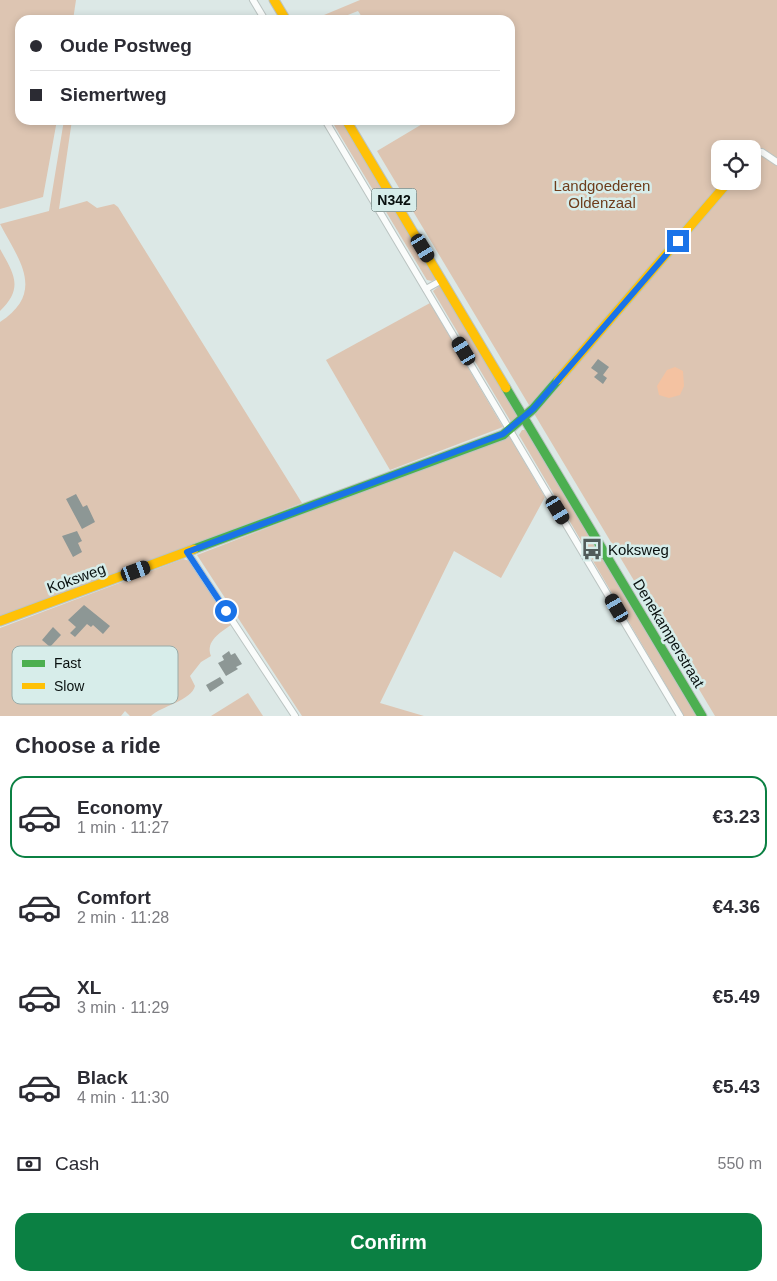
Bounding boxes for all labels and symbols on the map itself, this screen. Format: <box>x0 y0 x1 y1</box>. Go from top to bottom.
park label: Landgoederen Oldenzaal <box>554 177 650 211</box>
road number: N342 <box>372 188 416 212</box>
route end <box>667 230 689 252</box>
car <box>408 231 437 265</box>
car <box>449 334 478 368</box>
car <box>543 493 572 527</box>
bus stop icon: Koksweg <box>579 536 605 562</box>
place label: Koksweg <box>608 541 669 558</box>
car <box>119 559 152 583</box>
street label: Koksweg <box>44 560 108 596</box>
street label: Denekamperstraat <box>630 576 708 691</box>
car <box>603 591 630 625</box>
route start <box>215 600 237 622</box>
legend <box>12 646 178 704</box>
text: Fast <box>54 655 81 671</box>
text: Slow <box>54 678 85 694</box>

